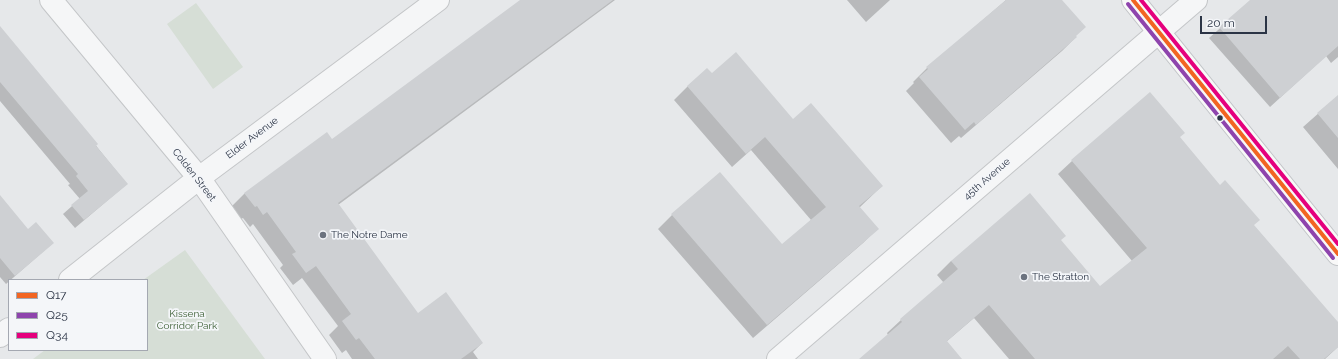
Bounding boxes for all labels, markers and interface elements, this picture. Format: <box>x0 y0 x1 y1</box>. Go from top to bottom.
scale bar <box>1202 8 1269 34</box>
text: 20 m <box>1207 16 1235 30</box>
unlabelled marker <box>1215 113 1225 123</box>
street label: Elder Avenue <box>224 115 280 161</box>
street label: Colden Street <box>170 146 218 204</box>
street label: 45th Avenue <box>961 156 1013 202</box>
place label: The Notre Dame <box>331 229 408 241</box>
marker: The Notre Dame <box>318 230 328 240</box>
place label: The Stratton <box>1032 271 1089 283</box>
marker: The Stratton <box>1019 272 1029 282</box>
legend <box>8 279 148 351</box>
text: Q17 <box>46 288 66 302</box>
text: Q25 <box>46 308 68 322</box>
park label: Kissena Corridor Park <box>157 308 217 332</box>
text: Q34 <box>46 328 68 342</box>

